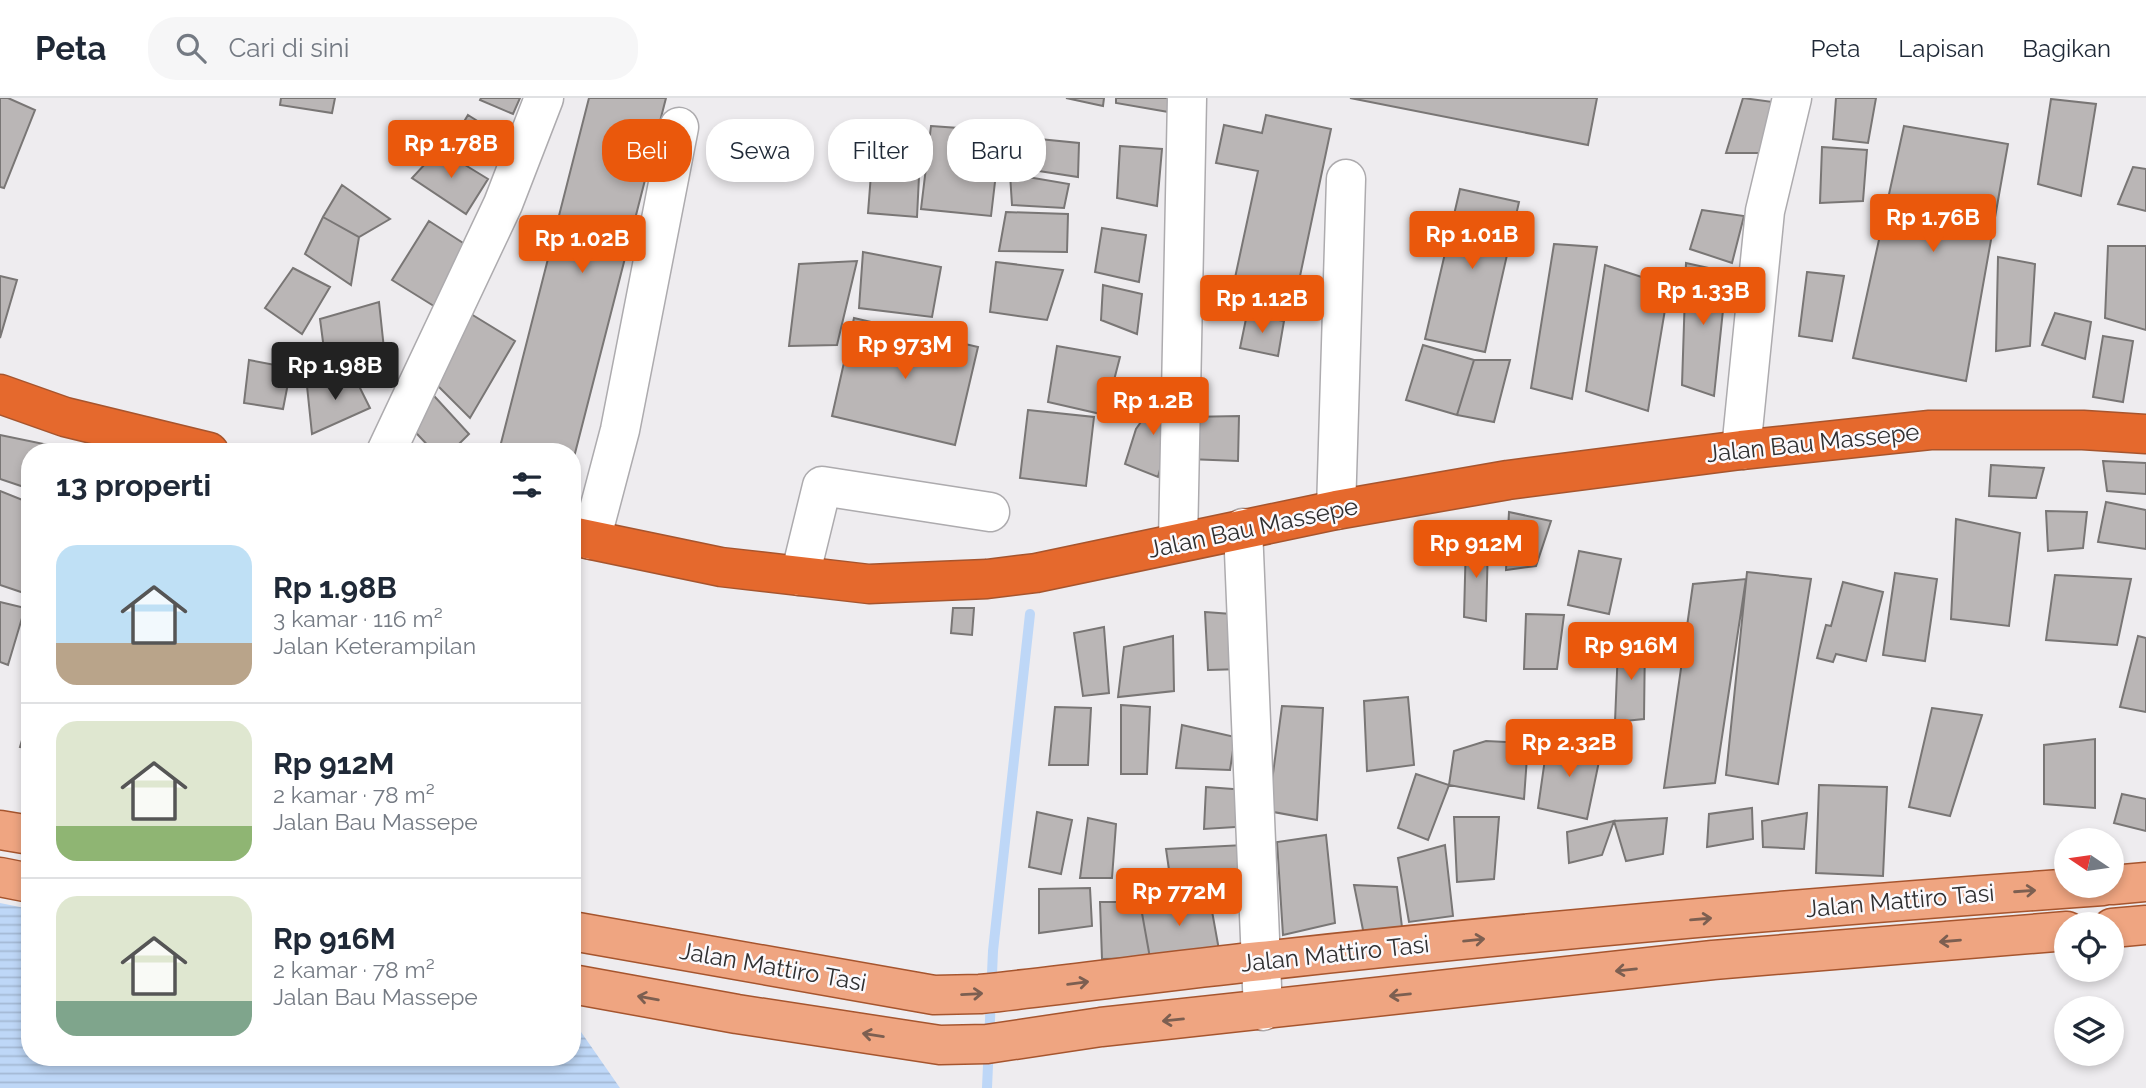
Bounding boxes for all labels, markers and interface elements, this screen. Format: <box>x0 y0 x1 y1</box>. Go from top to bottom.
search box <box>148 17 638 80</box>
text: Peta <box>35 29 106 68</box>
icon: search <box>172 29 210 67</box>
text: Cari di sini <box>228 33 349 63</box>
text: Peta <box>1811 34 1860 63</box>
text: Lapisan <box>1898 34 1984 63</box>
text: Bagikan <box>2022 34 2111 63</box>
chip: Beli <box>602 119 692 182</box>
chip: Sewa <box>706 119 814 182</box>
chip: Filter <box>828 119 933 182</box>
chip: Baru <box>947 119 1046 182</box>
pin: Rp 1.78B <box>379 120 523 180</box>
text: Rp 1.78B <box>404 129 498 156</box>
pin: Rp 1.76B <box>1861 194 2005 254</box>
text: Rp 1.76B <box>1886 203 1980 230</box>
pin: Rp 1.01B <box>1400 212 1544 271</box>
pin: Rp 1.02B <box>510 216 654 275</box>
text: Rp 1.01B <box>1426 220 1518 247</box>
text: Rp 1.02B <box>535 224 629 251</box>
pin: Rp 1.33B <box>1631 268 1775 327</box>
pin: Rp 1.12B <box>1190 275 1334 335</box>
text: Rp 1.33B <box>1656 276 1750 303</box>
text: Rp 1.12B <box>1216 284 1308 311</box>
pin: Rp 973M <box>840 322 970 381</box>
text: Rp 973M <box>858 330 952 357</box>
pin: Rp 1.98B <box>263 342 407 402</box>
text: Rp 1.98B <box>288 351 382 378</box>
pin: Rp 1.2B <box>1088 378 1218 437</box>
text: Rp 1.2B <box>1113 386 1193 413</box>
street label: Jalan Bau Massepe <box>1705 417 1921 468</box>
icon: filters <box>508 466 546 504</box>
text: 13 properti <box>56 468 211 503</box>
street label: Jalan Bau Massepe <box>1145 491 1360 564</box>
pin: Rp 912M <box>1411 520 1541 580</box>
text: Rp 912M <box>1429 529 1523 556</box>
text: Rp 1.98B <box>273 570 397 605</box>
icon: home <box>112 573 196 657</box>
text: 3 kamar · 116 m² <box>273 605 443 632</box>
pin: Rp 916M <box>1566 622 1696 682</box>
text: Rp 916M <box>1584 631 1678 658</box>
text: Jalan Keterampilan <box>273 632 476 659</box>
pin: Rp 2.32B <box>1497 720 1641 779</box>
text: Rp 2.32B <box>1522 728 1616 755</box>
text: Rp 912M <box>273 746 394 781</box>
icon: home <box>112 749 196 833</box>
text: 2 kamar · 78 m² <box>273 781 435 808</box>
text: Jalan Bau Massepe <box>273 808 478 835</box>
north arrow <box>2054 828 2124 898</box>
map controls <box>2054 828 2124 1066</box>
pin: Rp 772M <box>1114 868 1244 928</box>
text: Rp 772M <box>1132 877 1226 904</box>
street label: Jalan Mattiro Tasi <box>1804 878 1995 923</box>
one-way arrow <box>2013 884 2036 897</box>
one-way arrow <box>1689 912 1712 925</box>
button: locate <box>2054 912 2124 982</box>
text: Rp 916M <box>273 921 396 956</box>
icon: home <box>112 924 196 1008</box>
street label: Jalan Mattiro Tasi <box>1239 929 1431 978</box>
one-way arrow <box>1463 933 1485 946</box>
one-way arrow <box>1939 935 1962 948</box>
street label: Jalan Mattiro Tasi <box>677 936 869 997</box>
text: 2 kamar · 78 m² <box>273 956 435 983</box>
one-way arrow <box>1615 964 1638 977</box>
one-way arrow <box>1066 976 1088 989</box>
text: Jalan Bau Massepe <box>273 983 478 1010</box>
one-way arrow <box>960 987 983 1000</box>
one-way arrow <box>1389 989 1411 1002</box>
one-way arrow <box>637 991 660 1004</box>
button: layers <box>2054 996 2124 1066</box>
one-way arrow <box>1163 1014 1185 1027</box>
one-way arrow <box>862 1028 885 1041</box>

